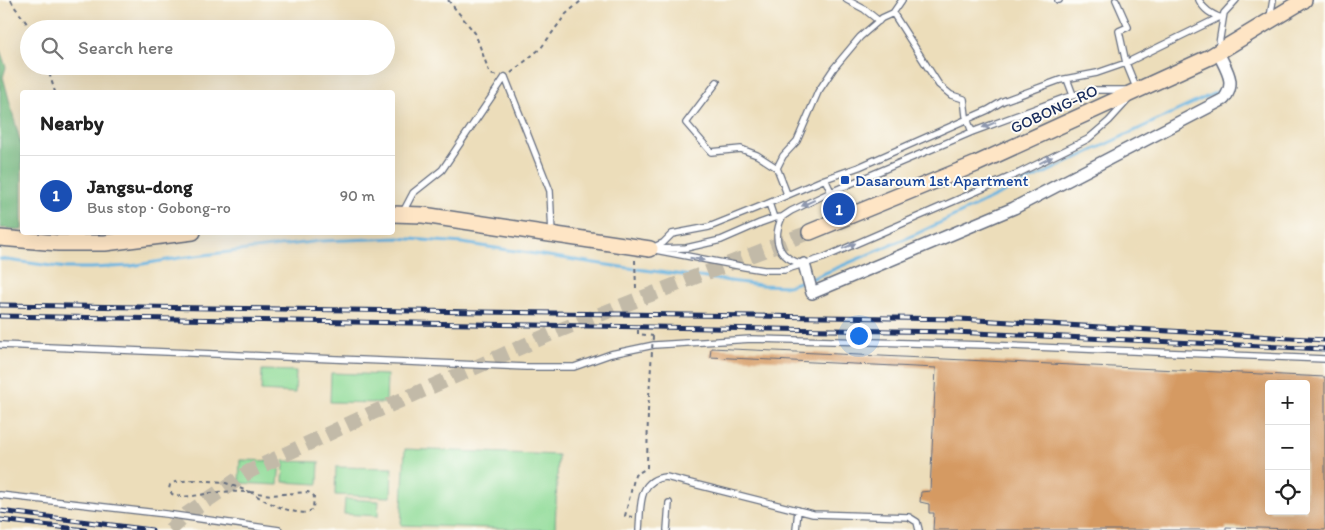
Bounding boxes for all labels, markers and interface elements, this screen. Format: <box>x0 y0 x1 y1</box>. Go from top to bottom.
search box <box>20 20 395 75</box>
icon: search <box>38 34 66 62</box>
text: Search here <box>78 36 173 59</box>
street label: GOBONG-RO <box>1007 81 1101 137</box>
text: Nearby <box>40 110 104 135</box>
one-way arrow <box>982 122 997 130</box>
one-way arrow <box>1039 156 1053 164</box>
place label: Dasaroum 1st Apartment <box>855 171 1029 190</box>
marker: Dasaroum 1st Apartment <box>839 174 851 186</box>
text: Jangsu-dong <box>87 175 193 198</box>
text: 1 <box>52 186 60 205</box>
text: 90 m <box>340 186 375 205</box>
pin: 1 <box>823 190 855 228</box>
text: Bus stop · Gobong-ro <box>87 198 231 217</box>
one-way arrow <box>801 199 815 207</box>
one-way arrow <box>842 242 856 250</box>
one-way arrow <box>690 256 706 264</box>
your location <box>846 323 872 349</box>
map controls <box>1265 380 1310 515</box>
button: + <box>1265 380 1310 425</box>
button: − <box>1265 425 1310 470</box>
button: locate <box>1265 470 1310 515</box>

